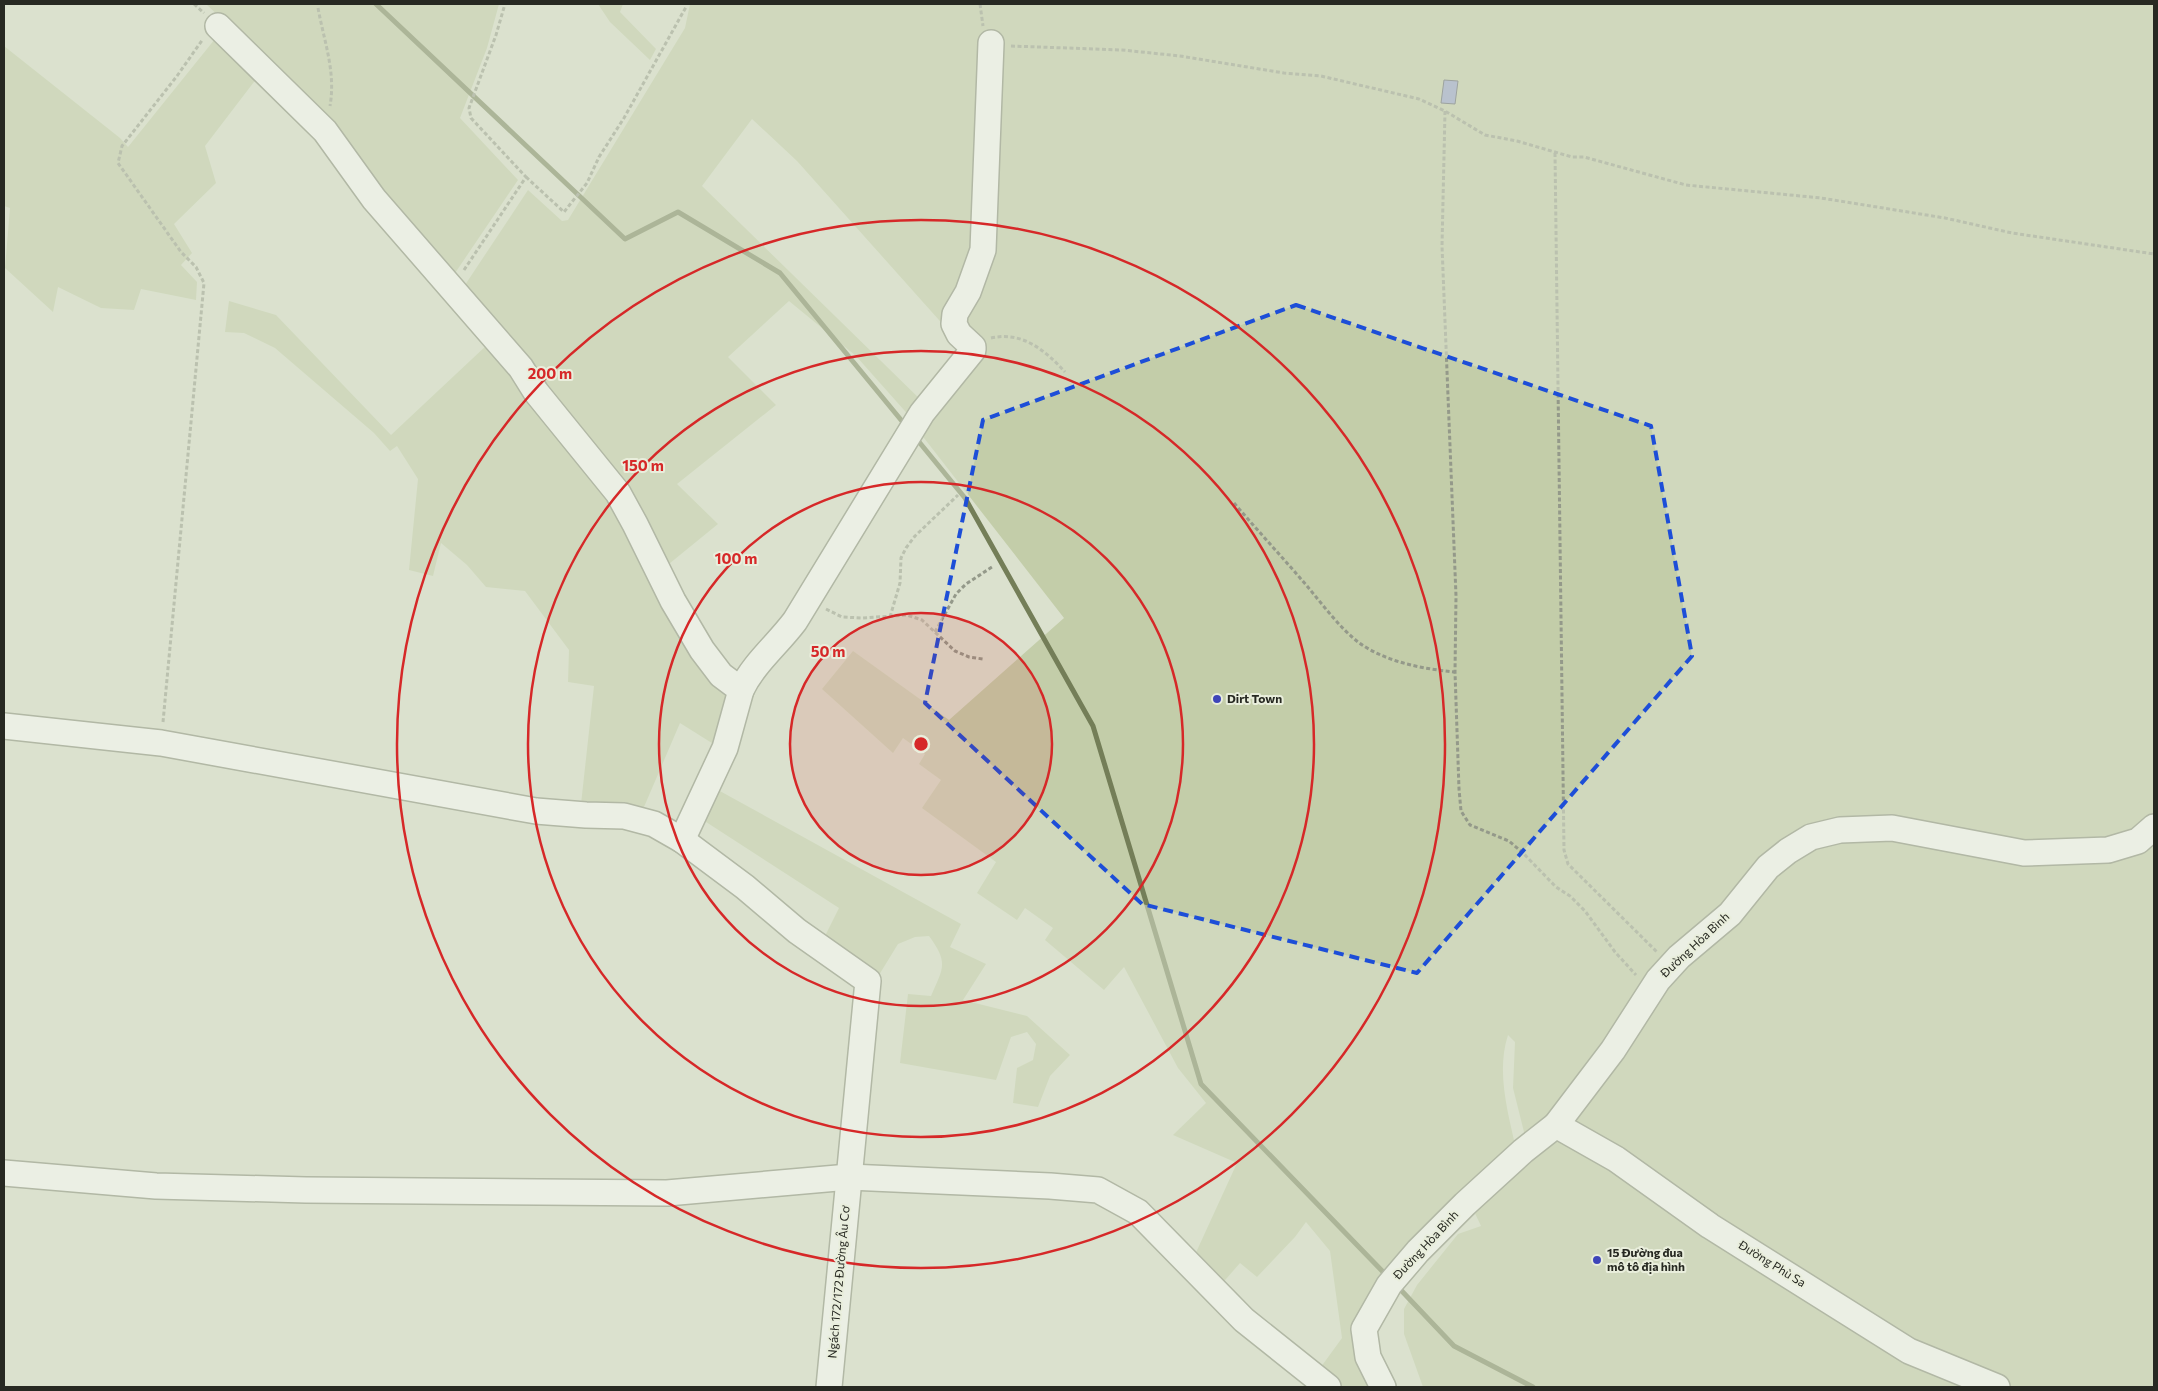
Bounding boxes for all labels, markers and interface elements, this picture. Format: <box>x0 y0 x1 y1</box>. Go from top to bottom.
text: 200 m <box>528 364 572 382</box>
text: 150 m <box>622 456 664 474</box>
text: 100 m <box>715 549 757 567</box>
text: 50 m <box>811 642 845 660</box>
place label: Dirt Town <box>1227 691 1282 705</box>
marker: Dirt Town <box>1211 693 1223 705</box>
centre of rings <box>912 735 930 753</box>
street label: Đường Hòa Bình <box>1656 909 1732 980</box>
street label: Ngách 172/172 Đường Âu Cơ <box>824 1205 852 1359</box>
street label: Đường Hòa Bình <box>1389 1207 1461 1282</box>
street label: Đường Phù Sa <box>1736 1236 1809 1289</box>
place label: 15 Đường đua mô tô địa hình <box>1607 1245 1685 1274</box>
marker: 15 Đường đua mô tô địa hình <box>1591 1254 1603 1266</box>

